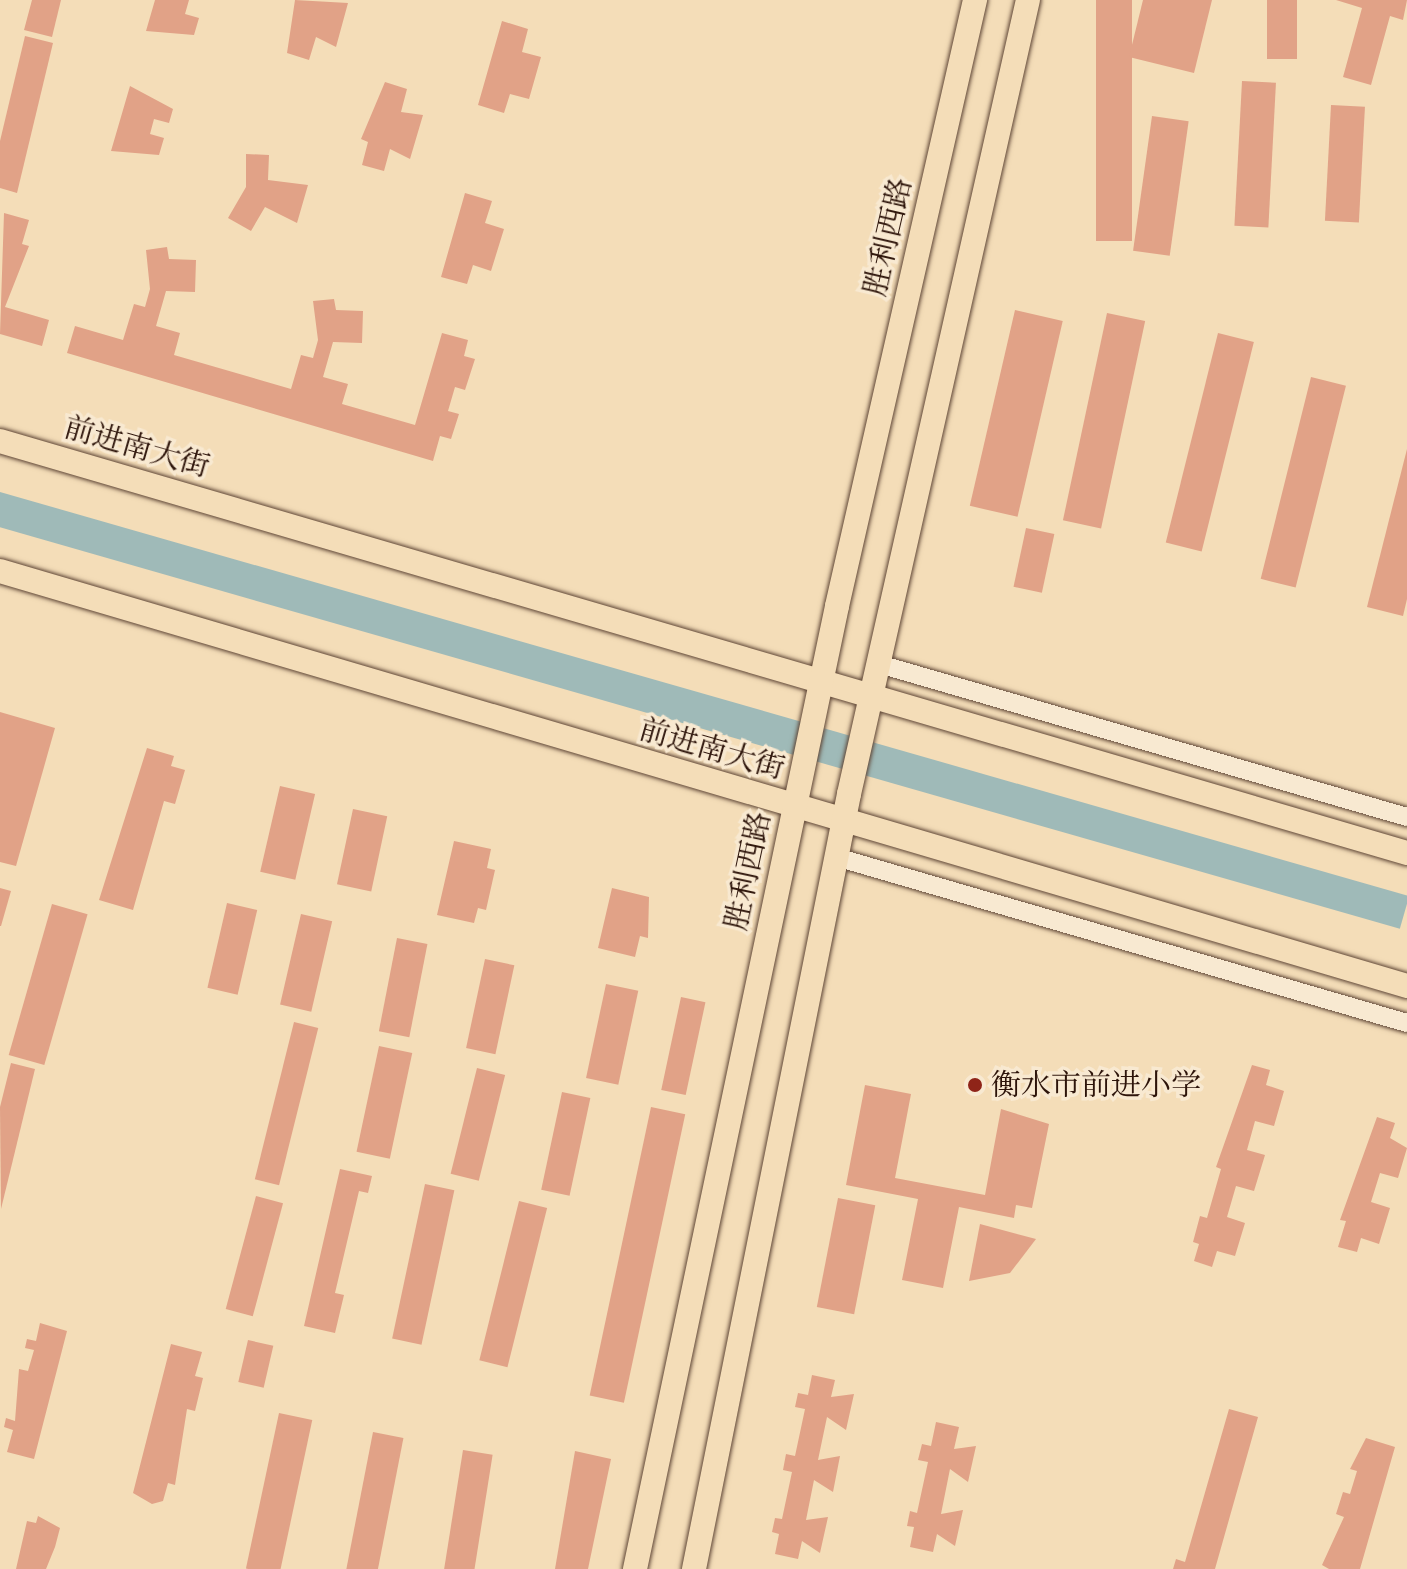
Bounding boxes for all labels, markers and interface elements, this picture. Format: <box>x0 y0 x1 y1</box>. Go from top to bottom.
street label: 胜利西路 <box>857 174 919 300</box>
street label: 前进南大街 <box>60 409 214 485</box>
street label: 前进南大街 <box>635 711 789 787</box>
street label: 胜利西路 <box>718 809 778 933</box>
place label: 衡水市前进小学 <box>991 1067 1201 1103</box>
marker: 衡水市前进小学 <box>966 1076 984 1094</box>

